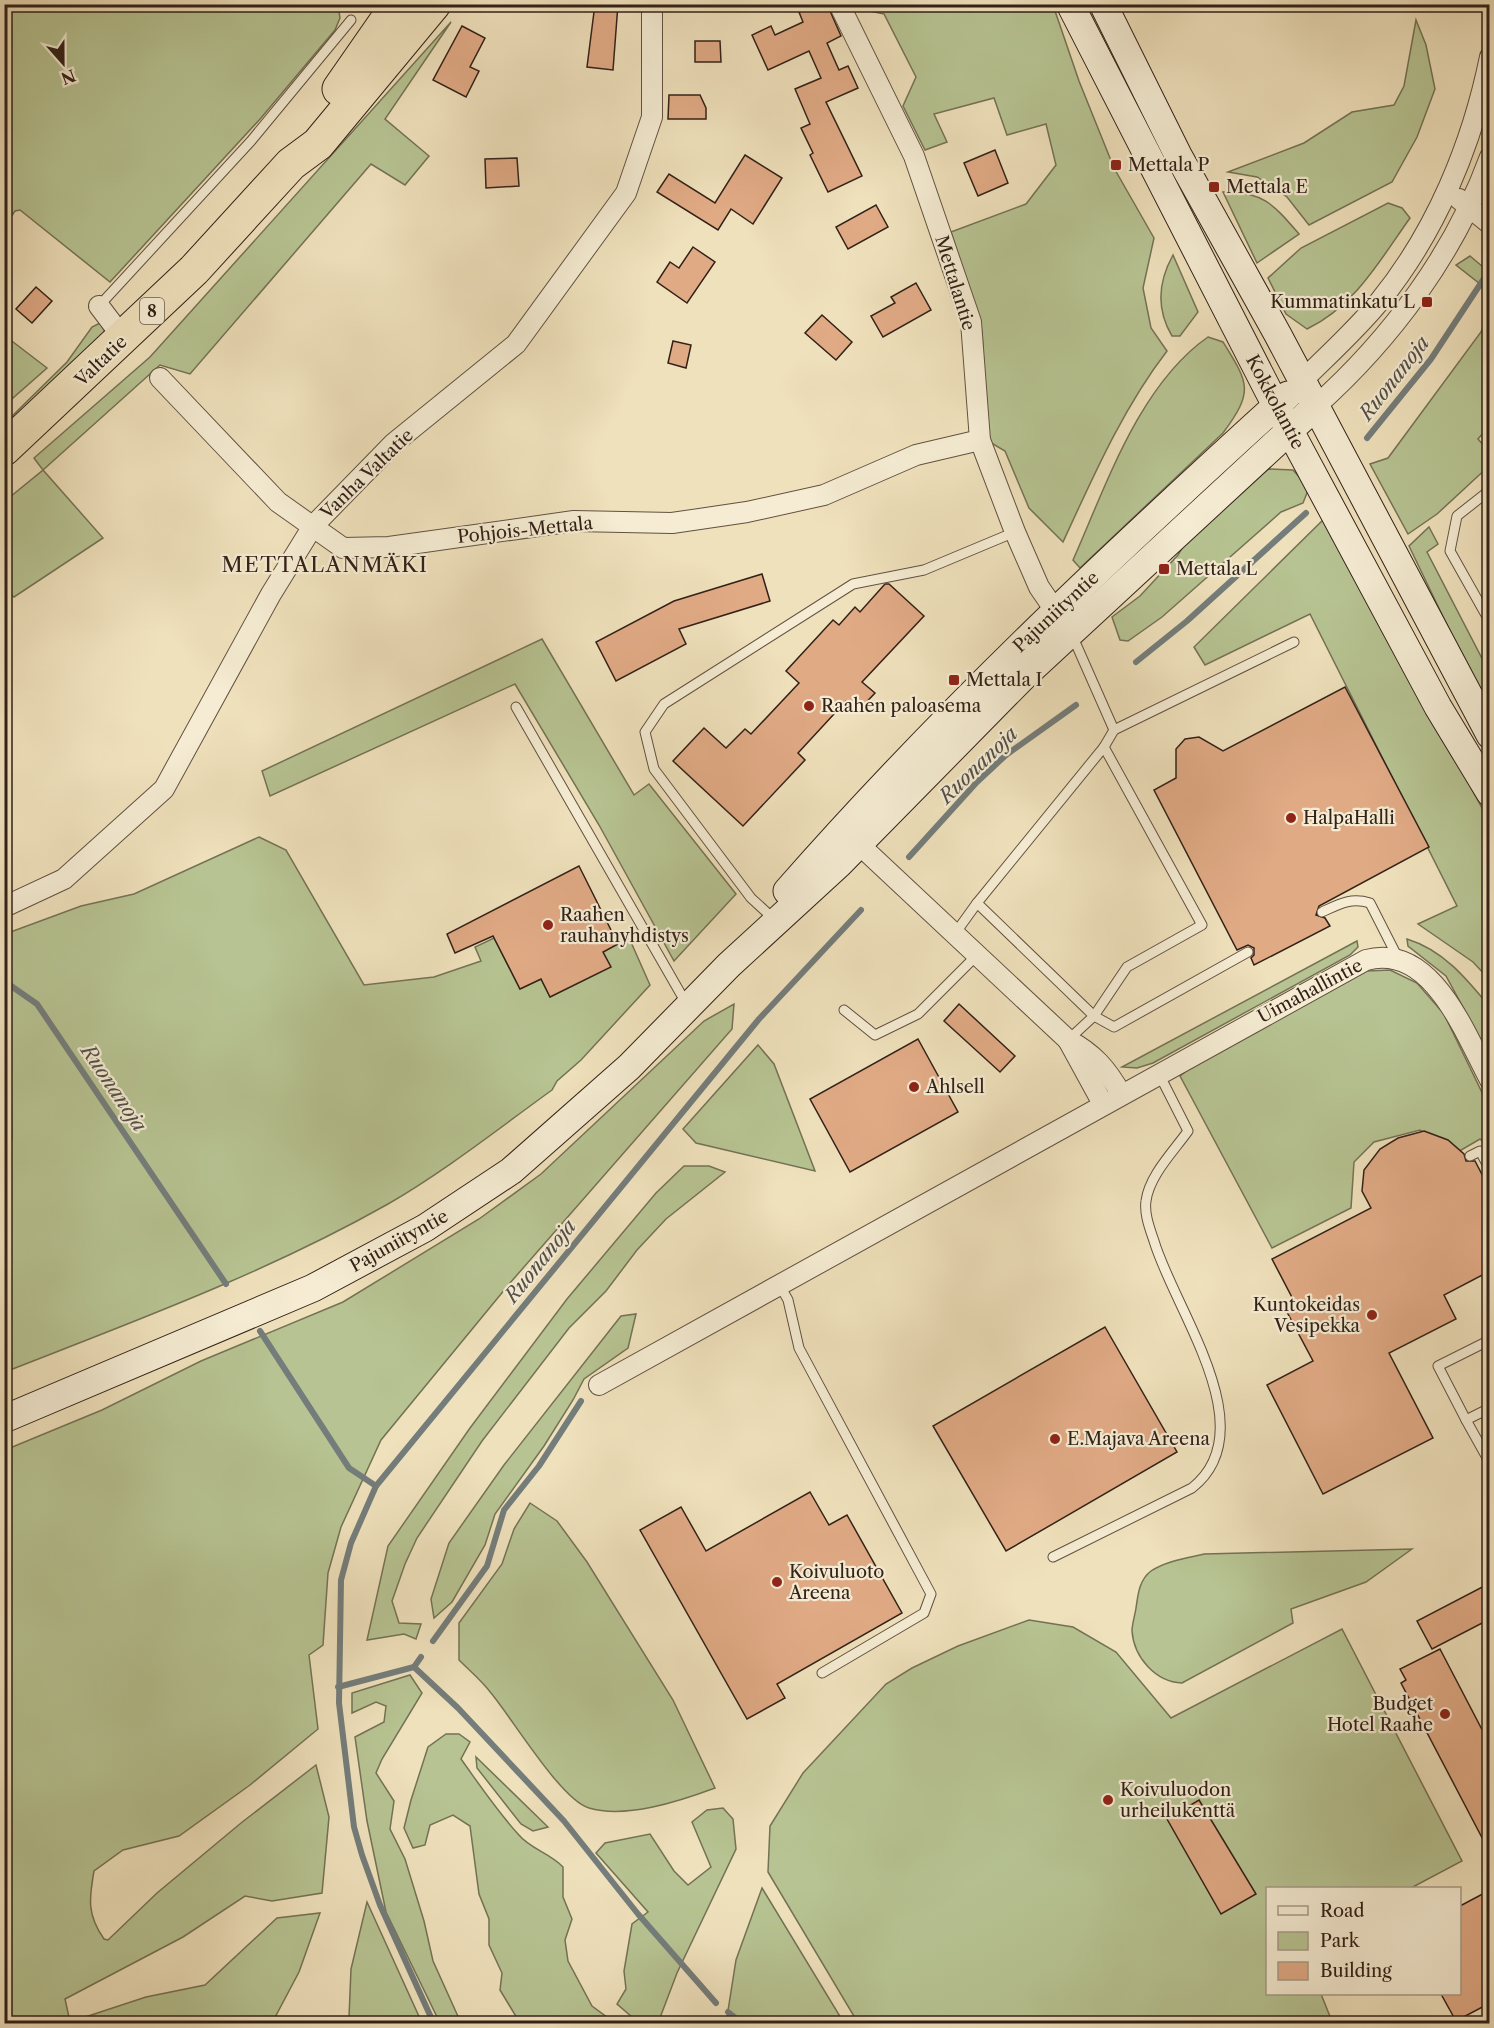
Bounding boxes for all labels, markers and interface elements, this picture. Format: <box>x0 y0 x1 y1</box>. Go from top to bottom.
north arrow <box>33 33 93 93</box>
text: N <box>58 65 78 89</box>
place label: Mettala P <box>1128 154 1209 176</box>
marker: Mettala P <box>1109 158 1123 172</box>
place label: Mettala E <box>1226 176 1308 198</box>
marker: Mettala E <box>1207 180 1221 194</box>
street label: Mettalantie <box>930 233 980 333</box>
place label: Kummatinkatu L <box>1270 291 1415 313</box>
marker: Kummatinkatu L <box>1420 295 1434 309</box>
road number: 8 <box>140 298 164 324</box>
street label: Valtatie <box>70 331 132 392</box>
water label: Ruonanoja <box>1353 331 1434 426</box>
street label: Kokkolantie <box>1241 351 1309 453</box>
street label: Vanha Valtatie <box>315 424 418 525</box>
street label: Pohjois-Mettala <box>456 512 594 548</box>
district label: METTALANMÄKI <box>222 552 428 577</box>
place label: Mettala L <box>1176 558 1257 580</box>
marker: Mettala L <box>1157 562 1171 576</box>
street label: Pajuniityntie <box>1009 567 1103 657</box>
place label: Mettala I <box>966 669 1042 691</box>
marker: Mettala I <box>947 673 961 687</box>
place label: Raahen paloasema <box>821 695 982 717</box>
marker: Raahen paloasema <box>802 699 816 713</box>
water label: Ruonanoja <box>932 722 1022 810</box>
place label: HalpaHalli <box>1303 807 1395 829</box>
marker: HalpaHalli <box>1284 811 1298 825</box>
place label: Raahen rauhanyhdistys <box>560 904 689 947</box>
marker: Raahen rauhanyhdistys <box>541 918 555 932</box>
street label: Uimahallintie <box>1254 954 1366 1028</box>
water label: Ruonanoja <box>75 1038 152 1136</box>
place label: Ahlsell <box>925 1076 985 1098</box>
marker: Ahlsell <box>907 1080 921 1094</box>
street label: Pajuniityntie <box>346 1205 452 1277</box>
water label: Ruonanoja <box>498 1215 581 1309</box>
place label: Kuntokeidas Vesipekka <box>1253 1294 1361 1337</box>
marker: Kuntokeidas Vesipekka <box>1365 1308 1379 1322</box>
place label: E.Majava Areena <box>1067 1428 1210 1450</box>
marker: E.Majava Areena <box>1048 1432 1062 1446</box>
place label: Koivuluoto Areena <box>788 1561 884 1604</box>
marker: Koivuluoto Areena <box>770 1575 784 1589</box>
place label: Budget Hotel Raahe <box>1327 1693 1434 1736</box>
marker: Budget Hotel Raahe <box>1438 1707 1452 1721</box>
place label: Koivuluodon urheilukenttä <box>1120 1779 1236 1822</box>
marker: Koivuluodon urheilukenttä <box>1101 1793 1115 1807</box>
legend <box>1266 1887 1461 1995</box>
text: Road <box>1320 1900 1365 1922</box>
text: Park <box>1320 1930 1361 1952</box>
text: Building <box>1320 1960 1392 1982</box>

